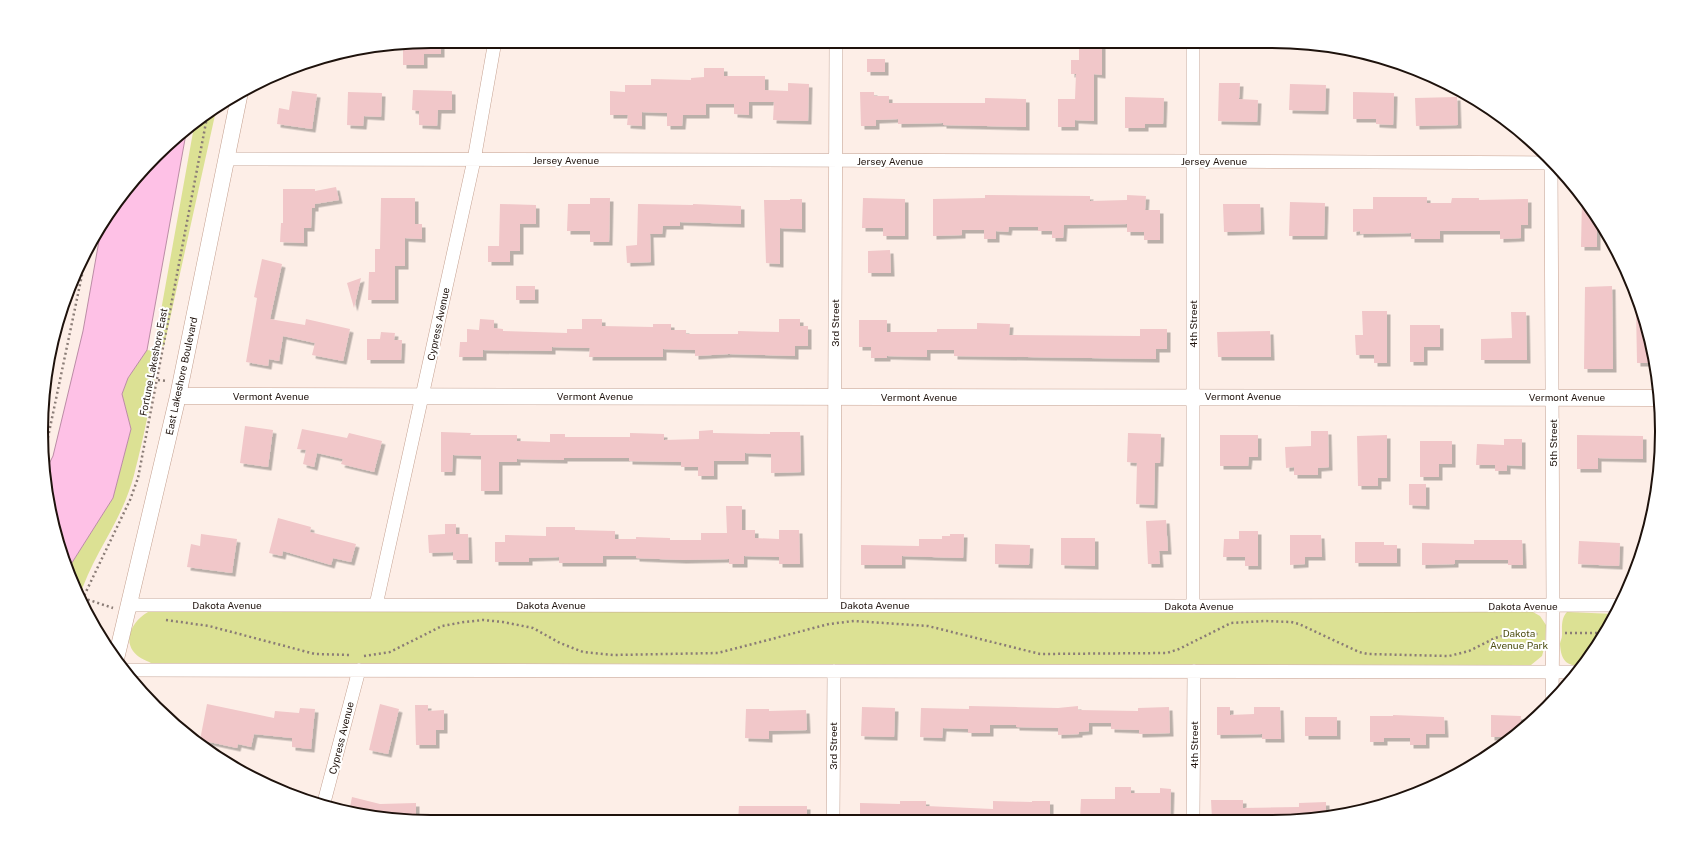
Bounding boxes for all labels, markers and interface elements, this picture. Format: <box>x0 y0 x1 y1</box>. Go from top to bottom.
street label: Jersey Avenue <box>533 154 599 166</box>
street label: Jersey Avenue <box>857 155 923 167</box>
street label: Jersey Avenue <box>1181 155 1247 167</box>
street label: Cypress Avenue <box>424 286 452 362</box>
street label: 3rd Street <box>829 299 841 347</box>
street label: 4th Street <box>1187 300 1199 348</box>
street label: Fortune Lakeshore East <box>137 307 169 417</box>
street label: East Lakeshore Boulevard <box>163 316 199 436</box>
street label: Vermont Avenue <box>233 390 310 402</box>
street label: Vermont Avenue <box>557 390 634 402</box>
street label: Vermont Avenue <box>1205 390 1282 402</box>
street label: Vermont Avenue <box>881 391 958 403</box>
street label: Vermont Avenue <box>1529 391 1606 403</box>
street label: 5th Street <box>1547 419 1559 467</box>
street label: Dakota Avenue <box>192 599 262 611</box>
street label: Dakota Avenue <box>516 599 586 611</box>
street label: Dakota Avenue <box>840 599 910 611</box>
street label: Dakota Avenue <box>1164 600 1234 612</box>
street label: Dakota Avenue <box>1488 600 1558 612</box>
park label: Dakota Avenue Park <box>1490 627 1548 651</box>
street label: Cypress Avenue <box>326 700 356 776</box>
street label: 4th Street <box>1188 721 1200 769</box>
street label: 3rd Street <box>827 722 839 770</box>

